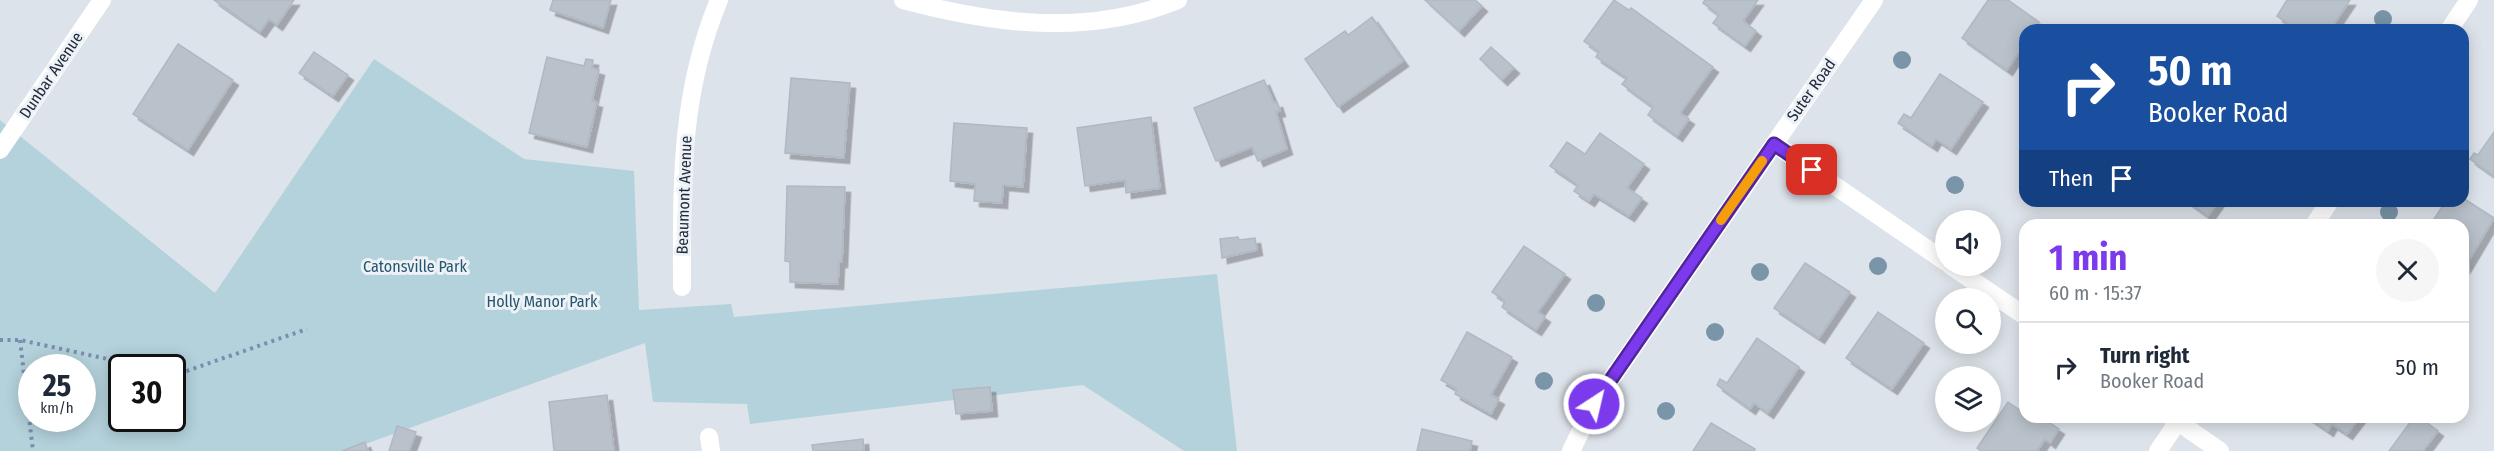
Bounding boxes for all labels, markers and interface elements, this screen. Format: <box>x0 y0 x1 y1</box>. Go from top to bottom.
street label: Dunbar Avenue <box>15 28 87 122</box>
text: 50 m <box>2148 46 2232 96</box>
icon: right <box>2049 48 2127 126</box>
street label: Suter Road <box>1783 55 1839 125</box>
text: Booker Road <box>2148 97 2289 129</box>
street label: Beaumont Avenue <box>672 135 696 255</box>
pin <box>1786 144 1837 195</box>
icon: arrive <box>1795 153 1828 186</box>
icon: arrive <box>2105 162 2138 195</box>
text: Then <box>2049 165 2093 192</box>
map controls <box>1935 210 2001 432</box>
button: sound <box>1935 210 2001 276</box>
text: 1 min <box>2049 236 2127 280</box>
button: close <box>2376 239 2439 302</box>
park label: Catonsville Park <box>363 257 467 276</box>
text: 60 m · 15:37 <box>2049 281 2141 305</box>
button: search <box>1935 288 2001 354</box>
park label: Holly Manor Park <box>486 292 598 311</box>
text: Turn right <box>2100 342 2189 369</box>
icon: right <box>2049 351 2082 384</box>
speed limit sign: 30 <box>108 354 186 432</box>
text: 50 m <box>2395 354 2439 381</box>
button: layers <box>1935 366 2001 432</box>
text: 25 <box>43 368 71 404</box>
text: Booker Road <box>2100 369 2204 393</box>
position arrow <box>1562 372 1626 436</box>
text: km/h <box>40 399 74 417</box>

